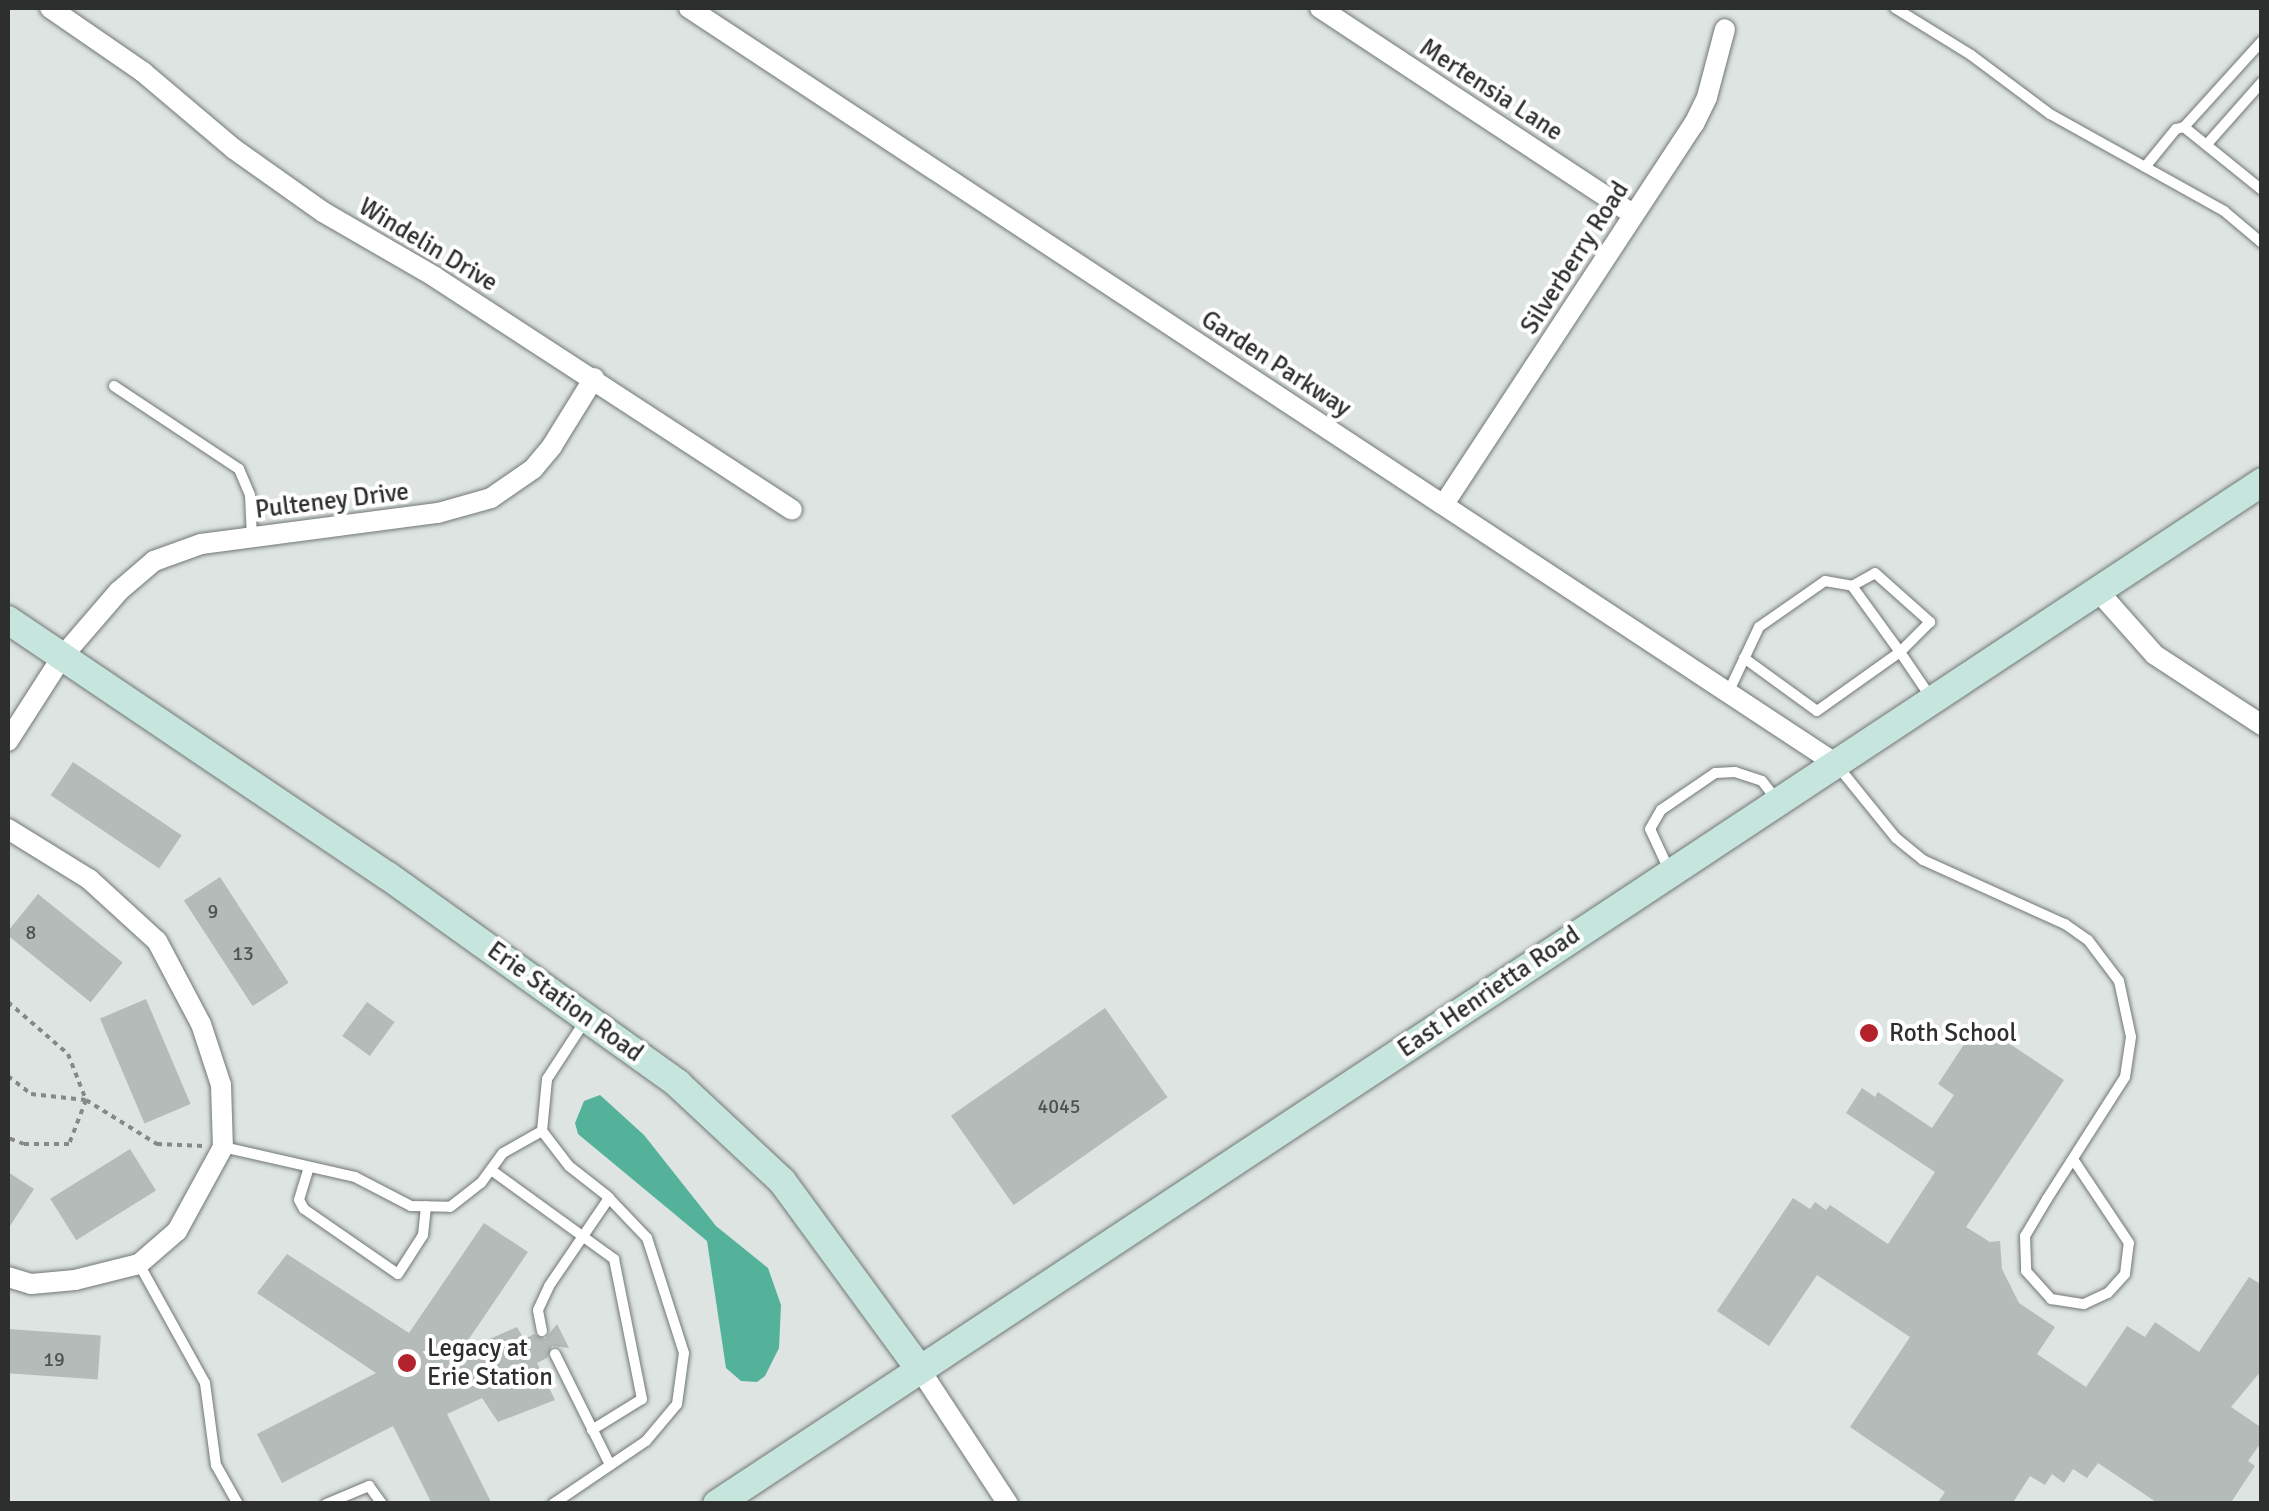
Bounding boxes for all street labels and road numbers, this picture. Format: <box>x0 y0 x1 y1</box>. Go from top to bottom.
street label: Mertensia Lane <box>1414 33 1568 147</box>
street label: Silverberry Road <box>1515 176 1635 340</box>
street label: Windelin Drive <box>353 192 503 298</box>
street label: Garden Parkway <box>1195 304 1357 424</box>
street label: Pulteney Drive <box>254 477 410 525</box>
street label: East Henrietta Road <box>1392 920 1586 1064</box>
street label: Erie Station Road <box>481 936 649 1068</box>

